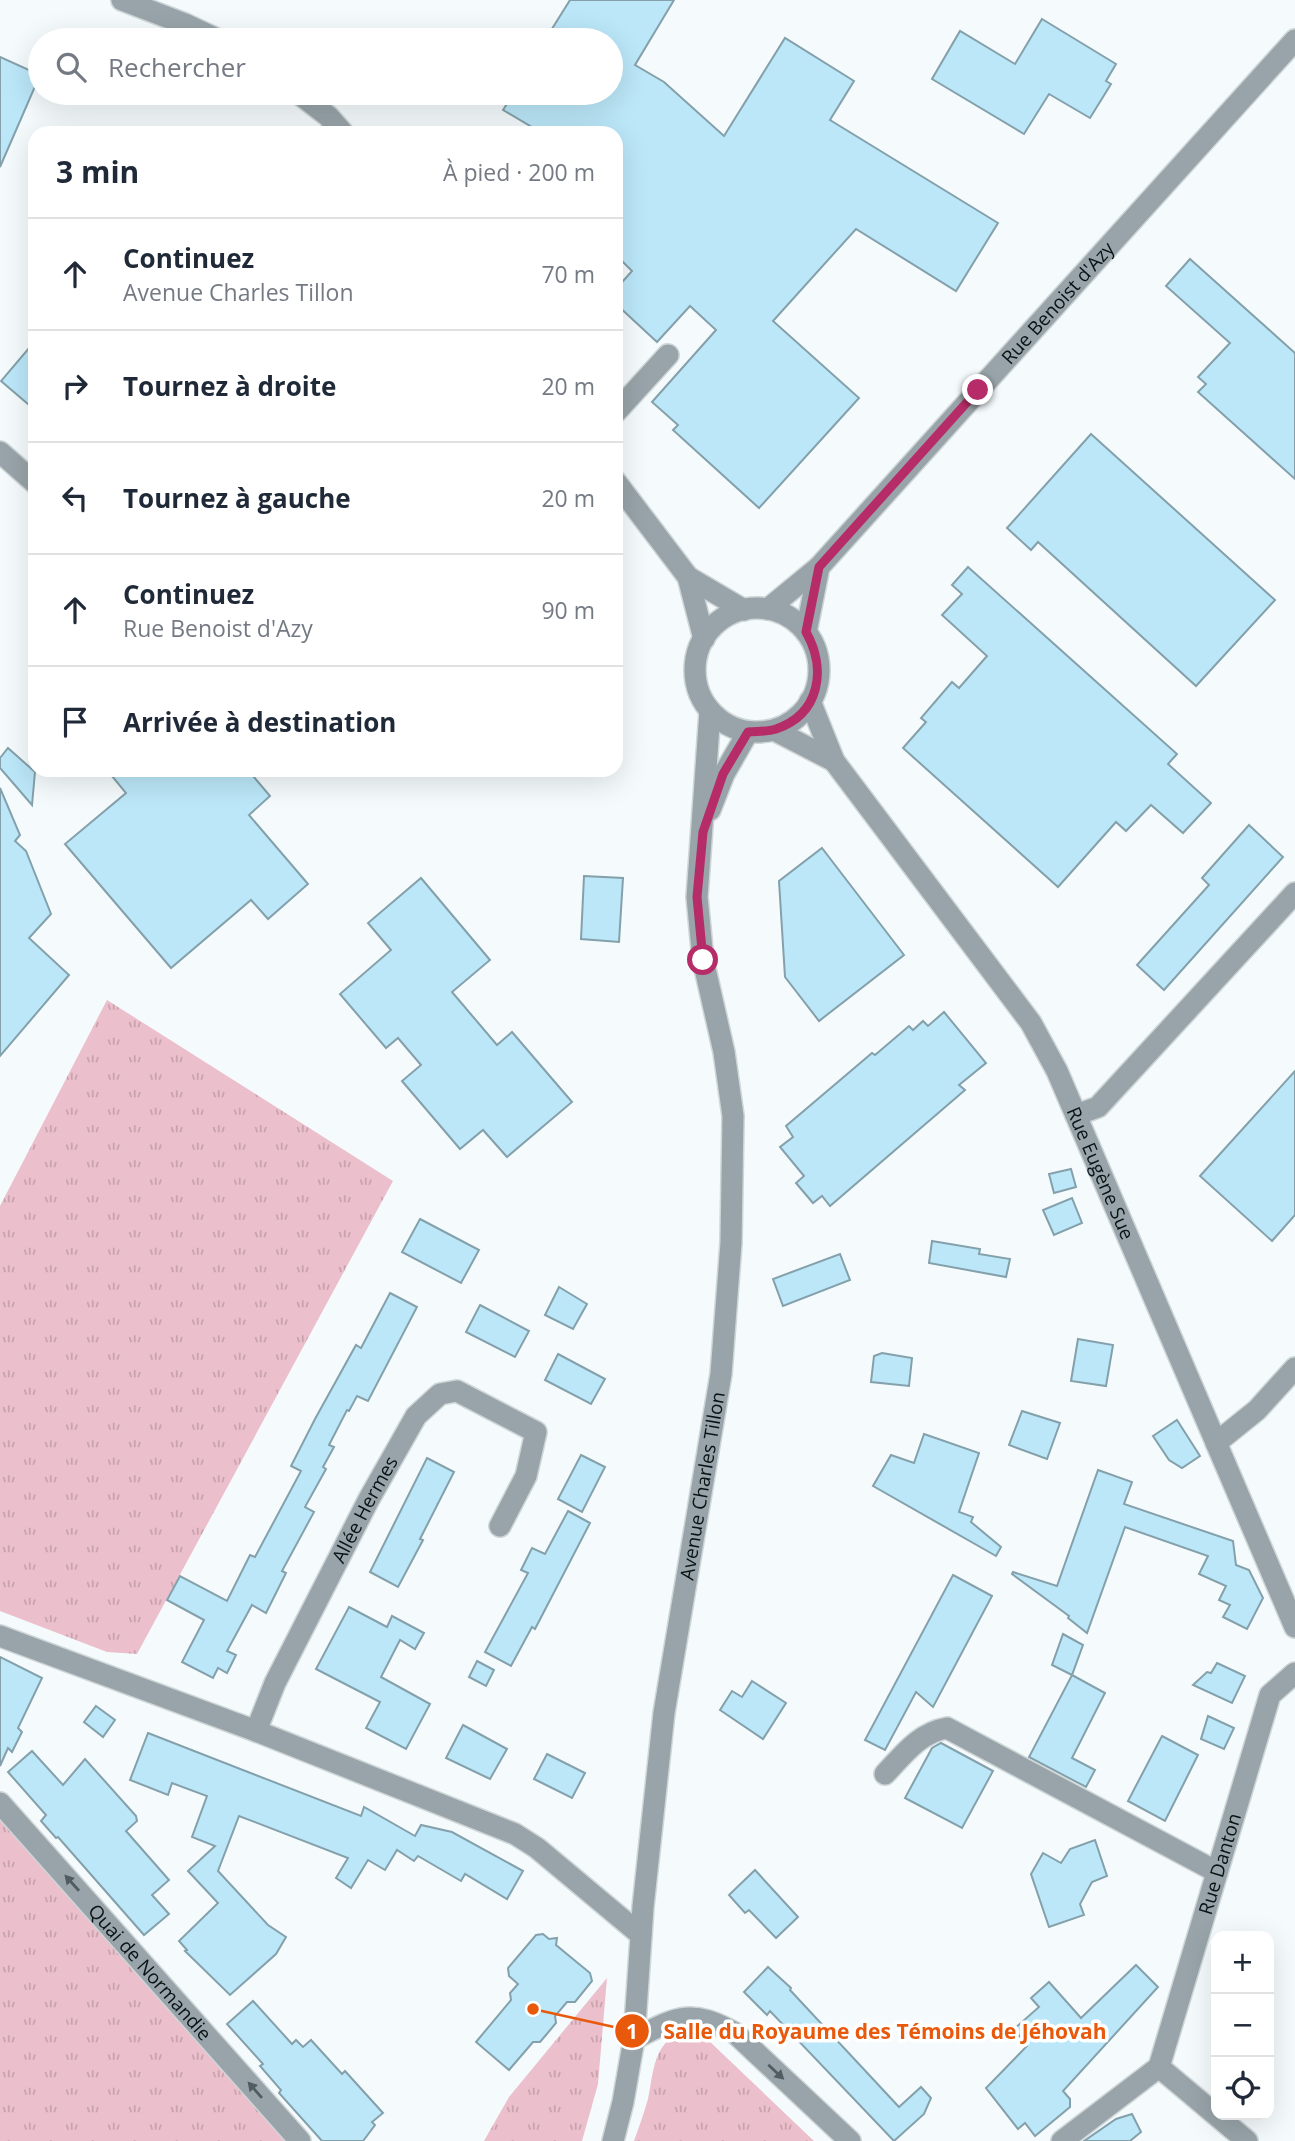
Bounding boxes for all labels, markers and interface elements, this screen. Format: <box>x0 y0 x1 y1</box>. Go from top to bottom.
search box <box>28 28 623 105</box>
icon: search <box>52 48 90 86</box>
text: Rechercher <box>108 49 246 85</box>
text: 3 min <box>56 151 139 192</box>
text: À pied · 200 m <box>443 156 595 188</box>
street label: Rue Benoist d'Azy <box>995 236 1120 370</box>
text: Continuez <box>123 240 254 276</box>
icon: ahead <box>56 255 94 293</box>
text: 70 m <box>541 258 595 290</box>
text: Avenue Charles Tillon <box>123 276 354 308</box>
icon: right <box>56 367 94 405</box>
text: Tournez à droite <box>123 368 336 404</box>
text: 20 m <box>541 370 595 402</box>
route end <box>962 374 993 405</box>
icon: left <box>56 479 94 517</box>
text: Tournez à gauche <box>123 480 351 516</box>
text: 20 m <box>541 482 595 514</box>
text: Continuez <box>123 576 254 612</box>
icon: ahead <box>56 591 94 629</box>
text: 90 m <box>541 594 595 626</box>
text: Rue Benoist d'Azy <box>123 612 313 644</box>
icon: arrive <box>56 703 94 741</box>
text: Arrivée à destination <box>123 704 396 740</box>
route start <box>687 944 718 975</box>
street label: Rue Eugène Sue <box>1061 1103 1141 1244</box>
street label: Avenue Charles Tillon <box>674 1390 731 1582</box>
street label: Allée Hermes <box>326 1451 404 1567</box>
street label: Rue Danton <box>1192 1810 1247 1918</box>
one-way arrow <box>64 1875 80 1892</box>
street label: Quai de Normandie <box>82 1898 218 2046</box>
map controls <box>1211 1931 1274 2120</box>
button: + <box>1211 1931 1274 1994</box>
button: − <box>1211 1994 1274 2057</box>
callout: Salle du Royaume des Témoins de Jéhovah <box>614 2010 1120 2052</box>
text: 1 <box>626 2017 638 2045</box>
text: Salle du Royaume des Témoins de Jéhovah <box>664 2017 1106 2045</box>
button: locate <box>1211 2057 1274 2120</box>
one-way arrow <box>767 2063 784 2079</box>
one-way arrow <box>247 2081 263 2099</box>

